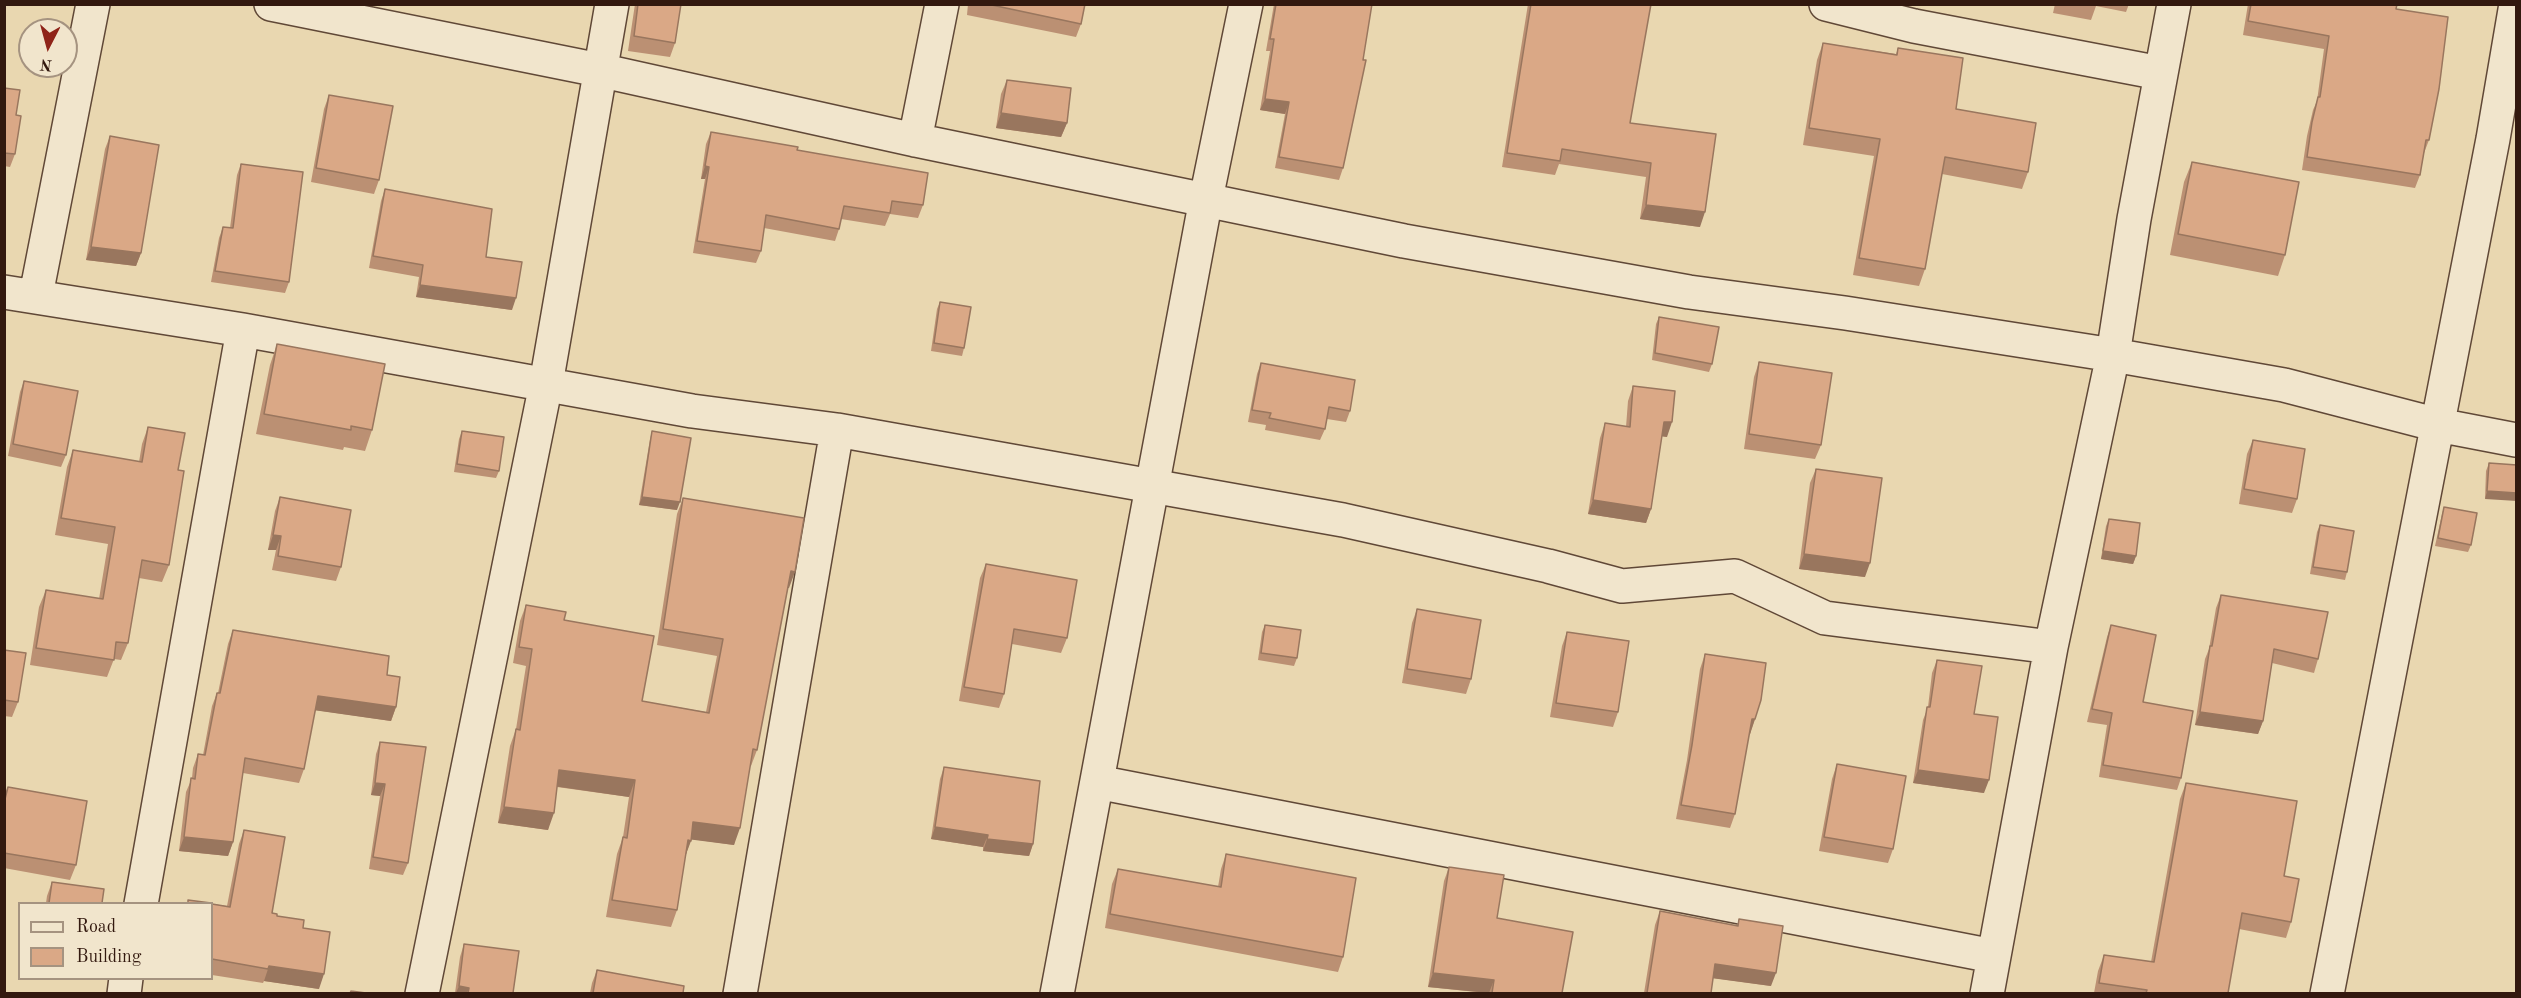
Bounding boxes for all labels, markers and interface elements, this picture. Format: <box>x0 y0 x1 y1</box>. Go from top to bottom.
north arrow <box>18 18 78 78</box>
text: N <box>39 55 53 73</box>
legend <box>18 902 213 980</box>
text: Road <box>76 918 116 936</box>
text: Building <box>76 948 141 966</box>

